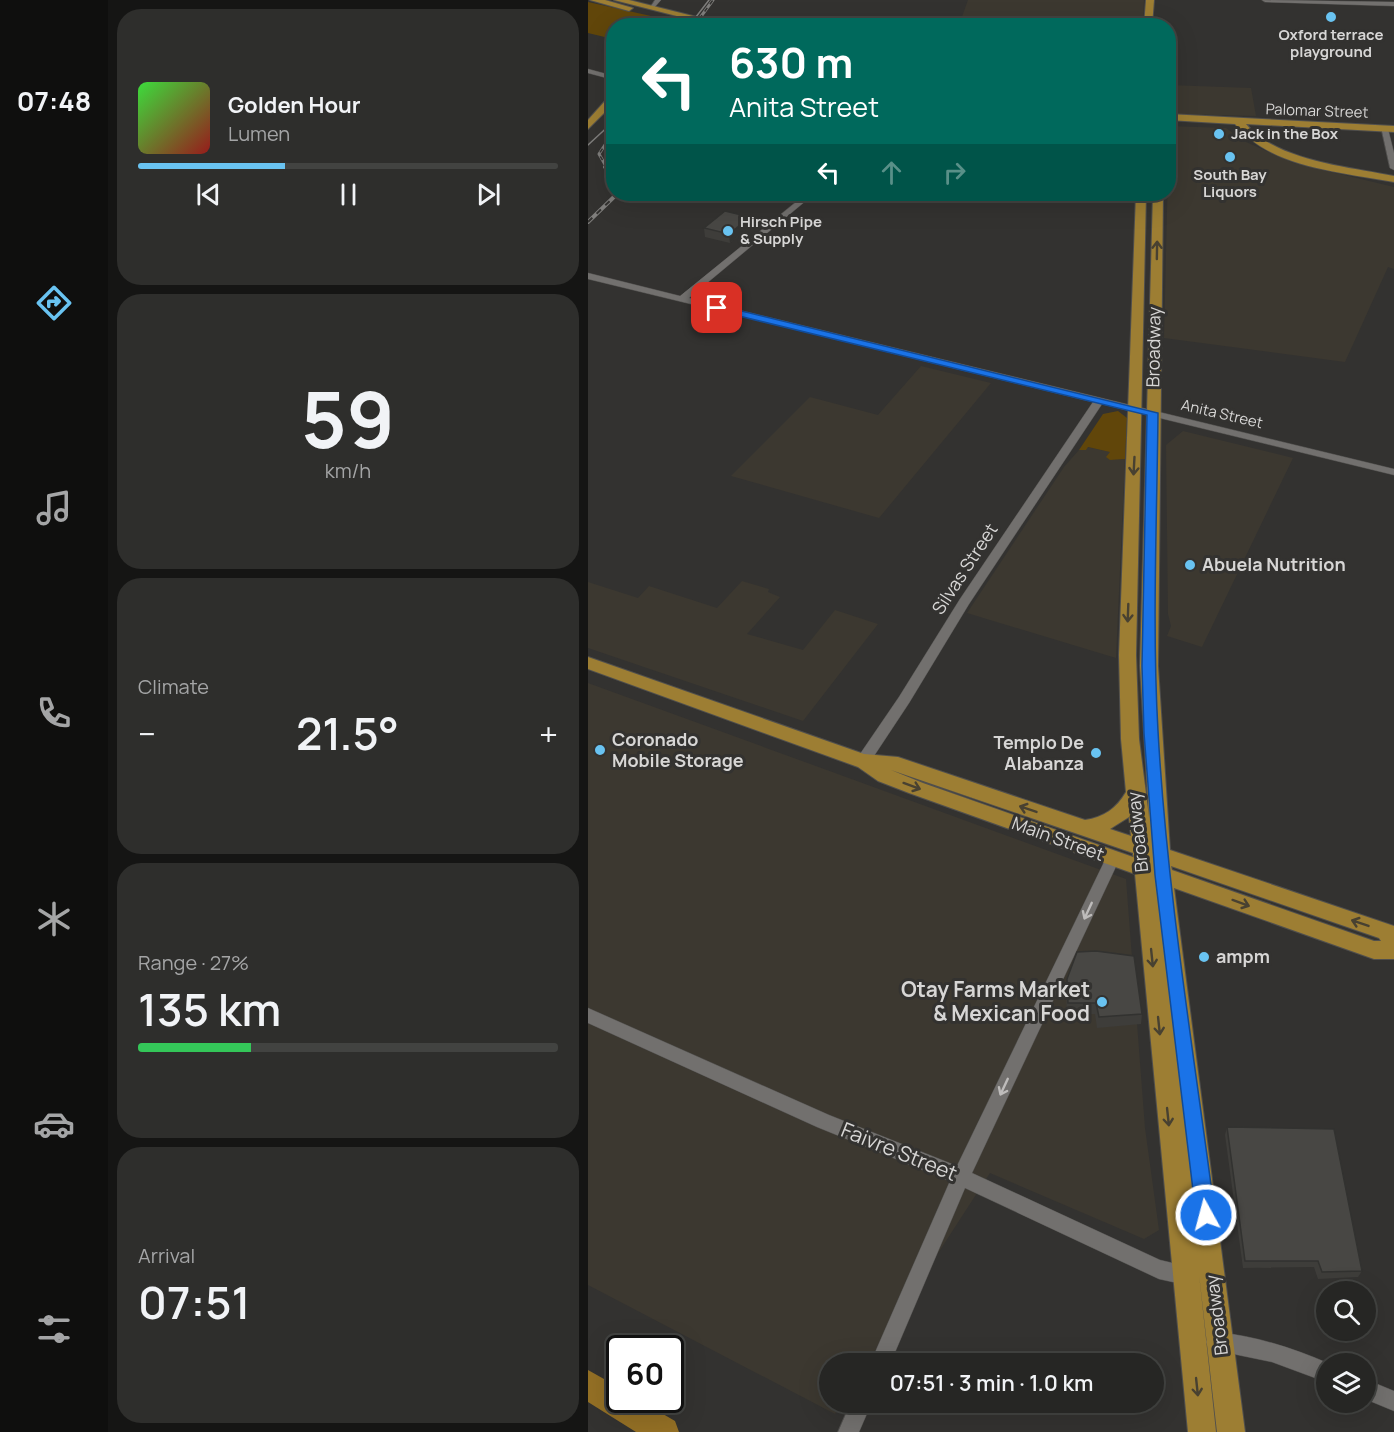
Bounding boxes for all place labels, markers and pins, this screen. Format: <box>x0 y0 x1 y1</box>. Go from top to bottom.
marker: Oxford terrace playground <box>1324 10 1338 24</box>
place label: Oxford terrace playground <box>1279 24 1383 62</box>
place label: Jack in the Box <box>1231 123 1339 144</box>
marker: Jack in the Box <box>1212 127 1226 141</box>
marker: South Bay Liquors <box>1223 150 1237 164</box>
place label: South Bay Liquors <box>1193 164 1267 202</box>
place label: Hirsch Pipe & Supply <box>740 211 822 249</box>
marker: Hirsch Pipe & Supply <box>721 224 735 238</box>
pin <box>691 282 742 333</box>
place label: Abuela Nutrition <box>1202 552 1346 576</box>
marker: Abuela Nutrition <box>1183 558 1197 572</box>
place label: Coronado Mobile Storage <box>612 727 744 772</box>
place label: Templo De Alabanza <box>993 730 1084 775</box>
marker: Coronado Mobile Storage <box>593 743 607 757</box>
marker: Templo De Alabanza <box>1089 746 1103 760</box>
place label: ampm <box>1216 944 1270 968</box>
marker: ampm <box>1197 950 1211 964</box>
place label: Otay Farms Market & Mexican Food <box>901 975 1090 1027</box>
marker: Otay Farms Market & Mexican Food <box>1095 995 1109 1009</box>

